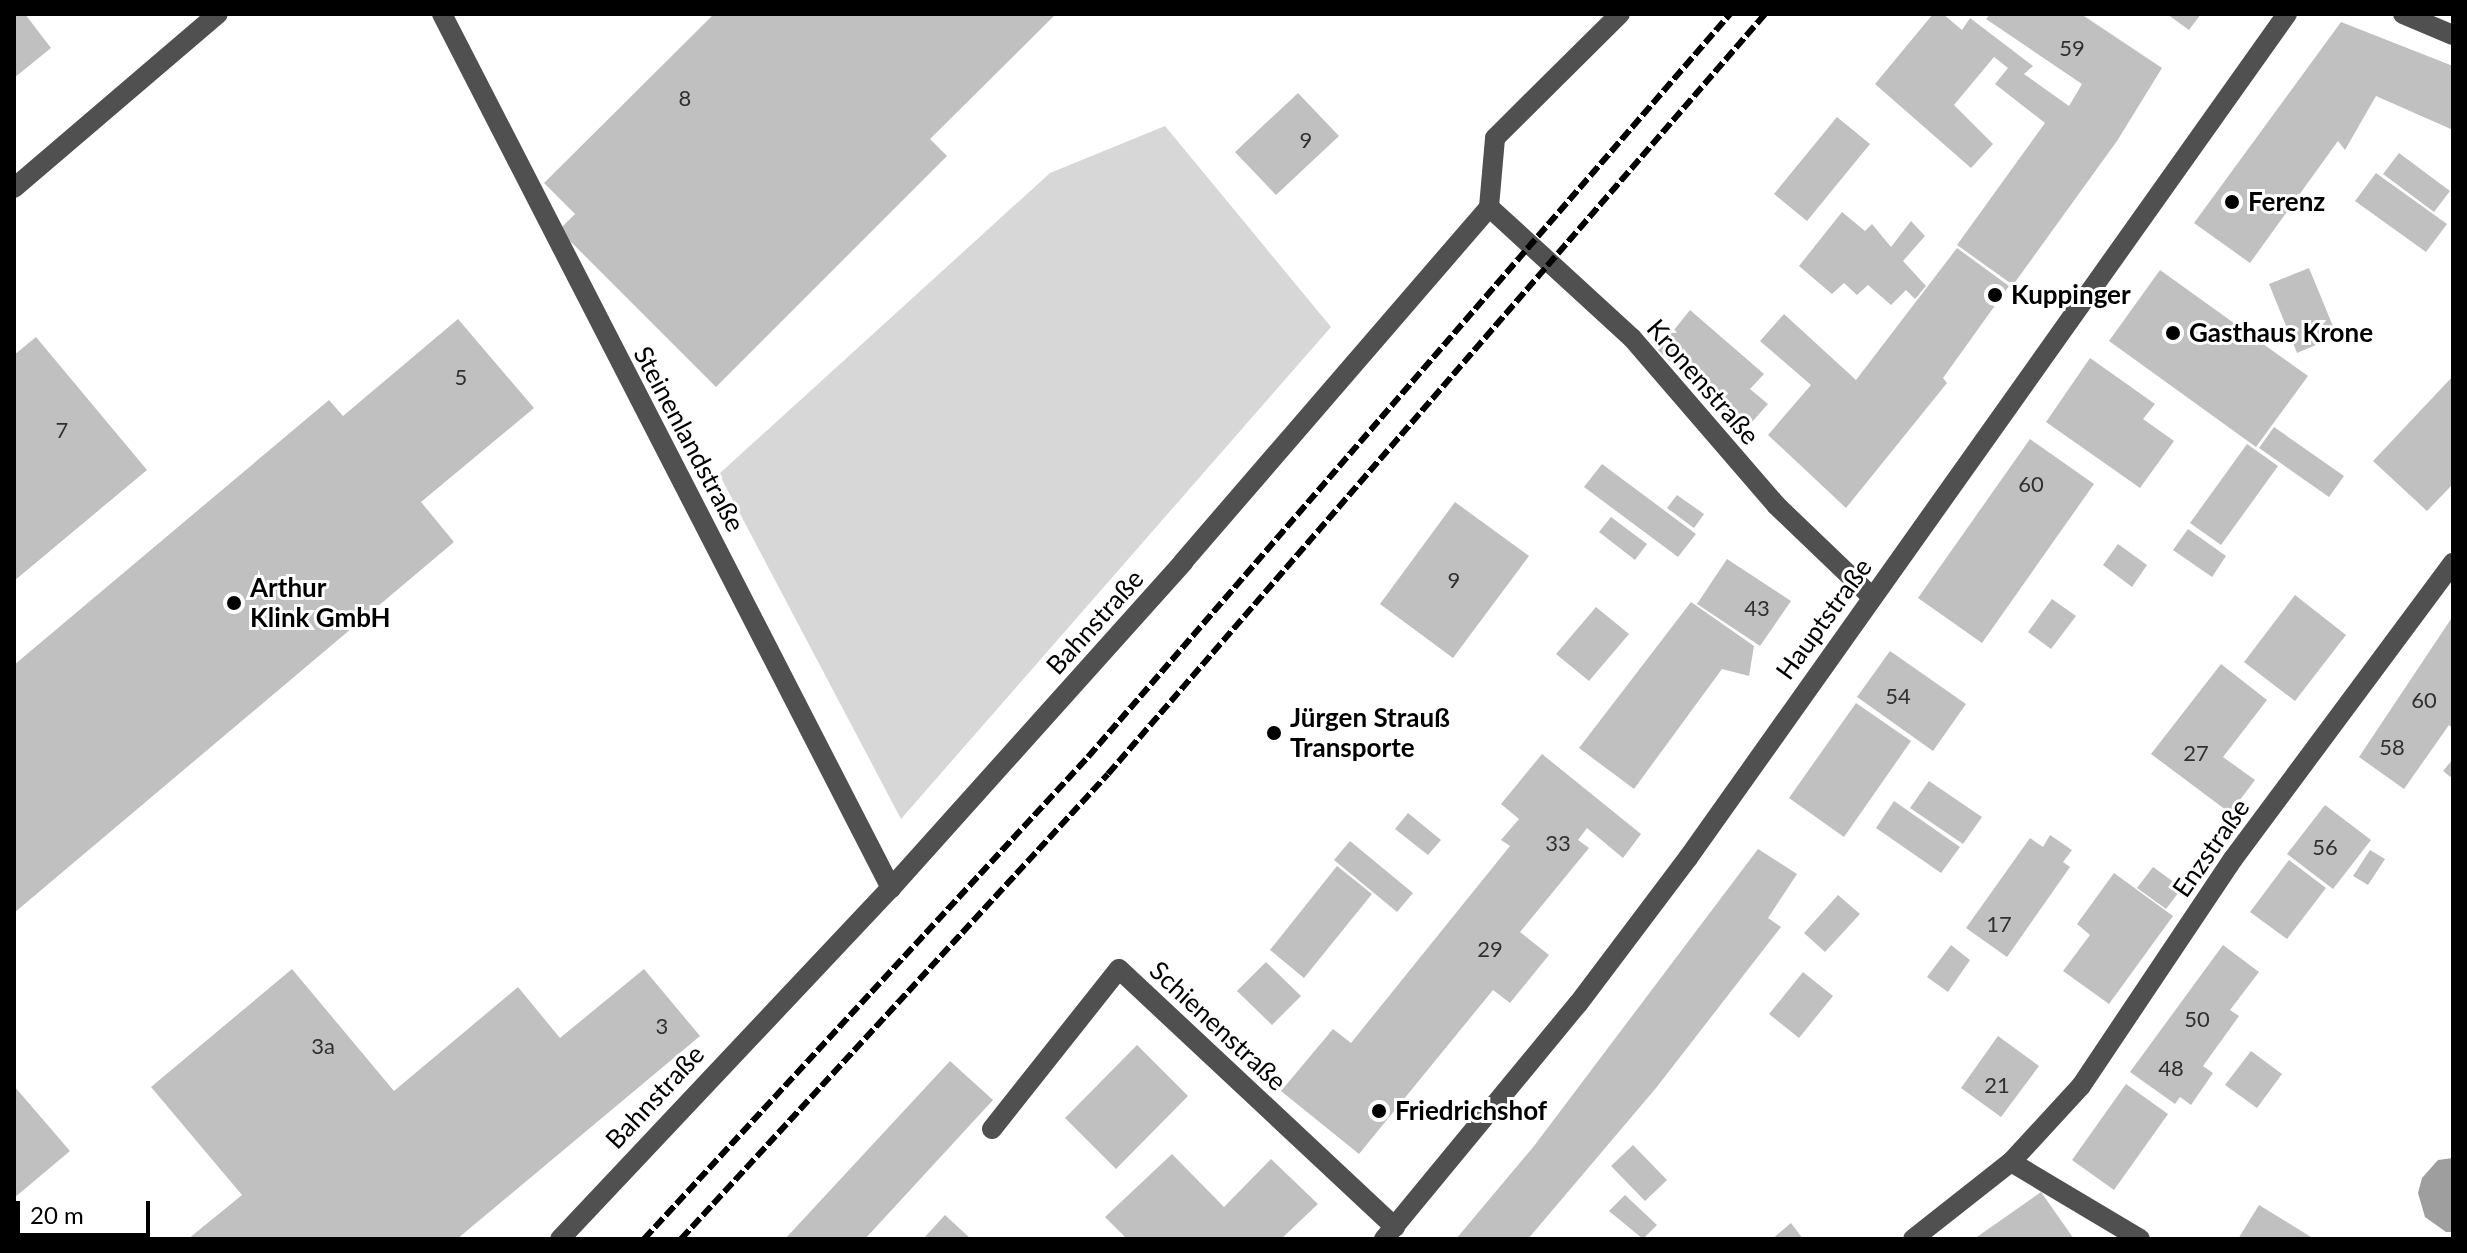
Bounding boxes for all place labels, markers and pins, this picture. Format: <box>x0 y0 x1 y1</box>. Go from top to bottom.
place label: Ferenz <box>2248 186 2325 218</box>
marker: Ferenz <box>2223 193 2241 211</box>
place label: Kuppinger <box>2011 279 2131 311</box>
marker: Kuppinger <box>1986 286 2004 304</box>
place label: Gasthaus Krone <box>2189 317 2373 349</box>
marker: Gasthaus Krone <box>2164 324 2182 342</box>
place label: Arthur Klink GmbH <box>250 572 391 634</box>
marker: Arthur Klink GmbH <box>225 594 243 612</box>
place label: Jürgen Strauß Transporte <box>1290 702 1450 764</box>
marker: Jürgen Strauß Transporte <box>1265 724 1283 742</box>
place label: Friedrichshof <box>1395 1095 1547 1127</box>
marker: Friedrichshof <box>1370 1102 1388 1120</box>

